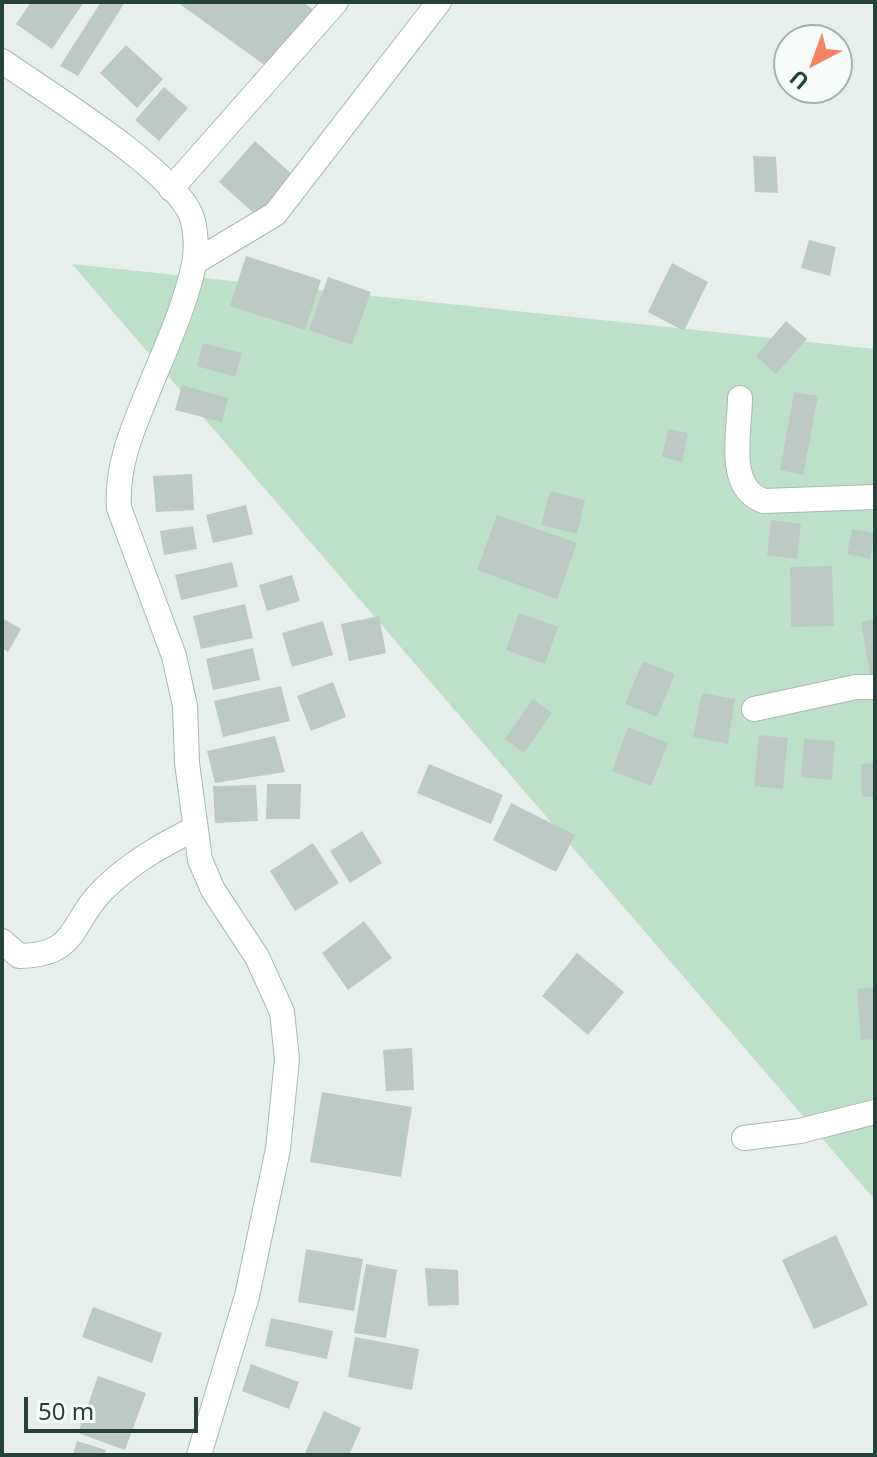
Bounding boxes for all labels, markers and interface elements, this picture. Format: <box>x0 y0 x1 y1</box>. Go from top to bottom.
north arrow <box>773 24 853 104</box>
text: U <box>782 64 815 97</box>
scale bar <box>28 1381 202 1431</box>
text: 50 m <box>38 1394 94 1427</box>

